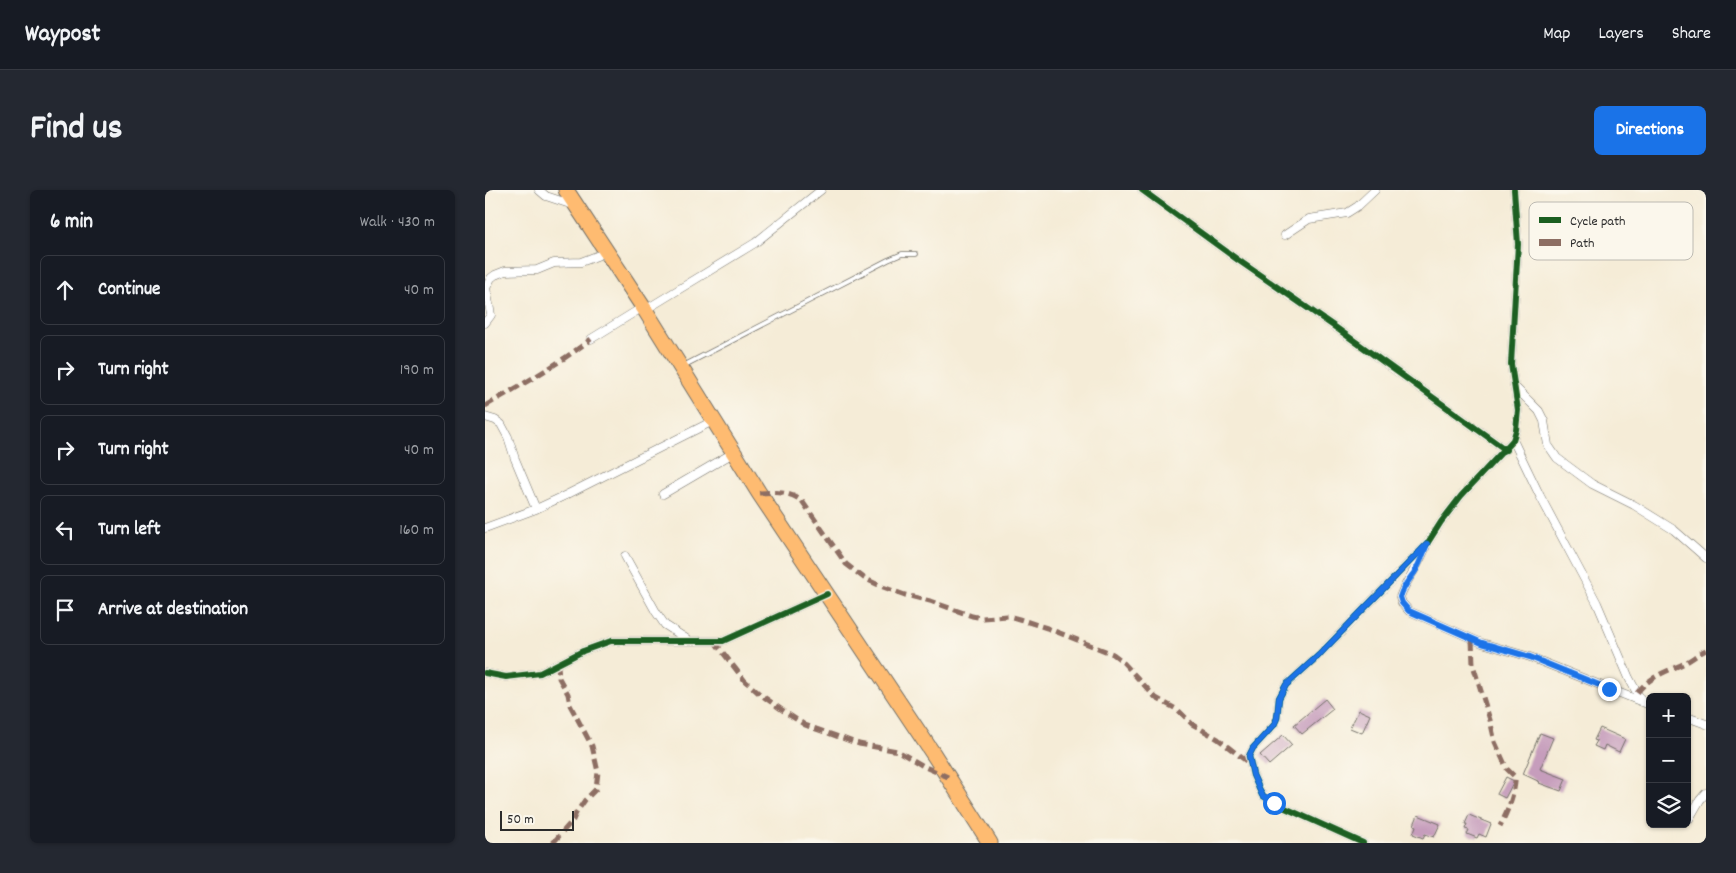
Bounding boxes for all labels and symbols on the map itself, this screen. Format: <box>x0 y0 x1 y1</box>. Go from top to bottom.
legend <box>1529 202 1693 260</box>
text: Cycle path <box>1570 212 1626 232</box>
text: Path <box>1570 234 1595 254</box>
route end <box>1598 678 1621 701</box>
route start <box>1263 792 1286 815</box>
scale bar <box>500 808 574 831</box>

